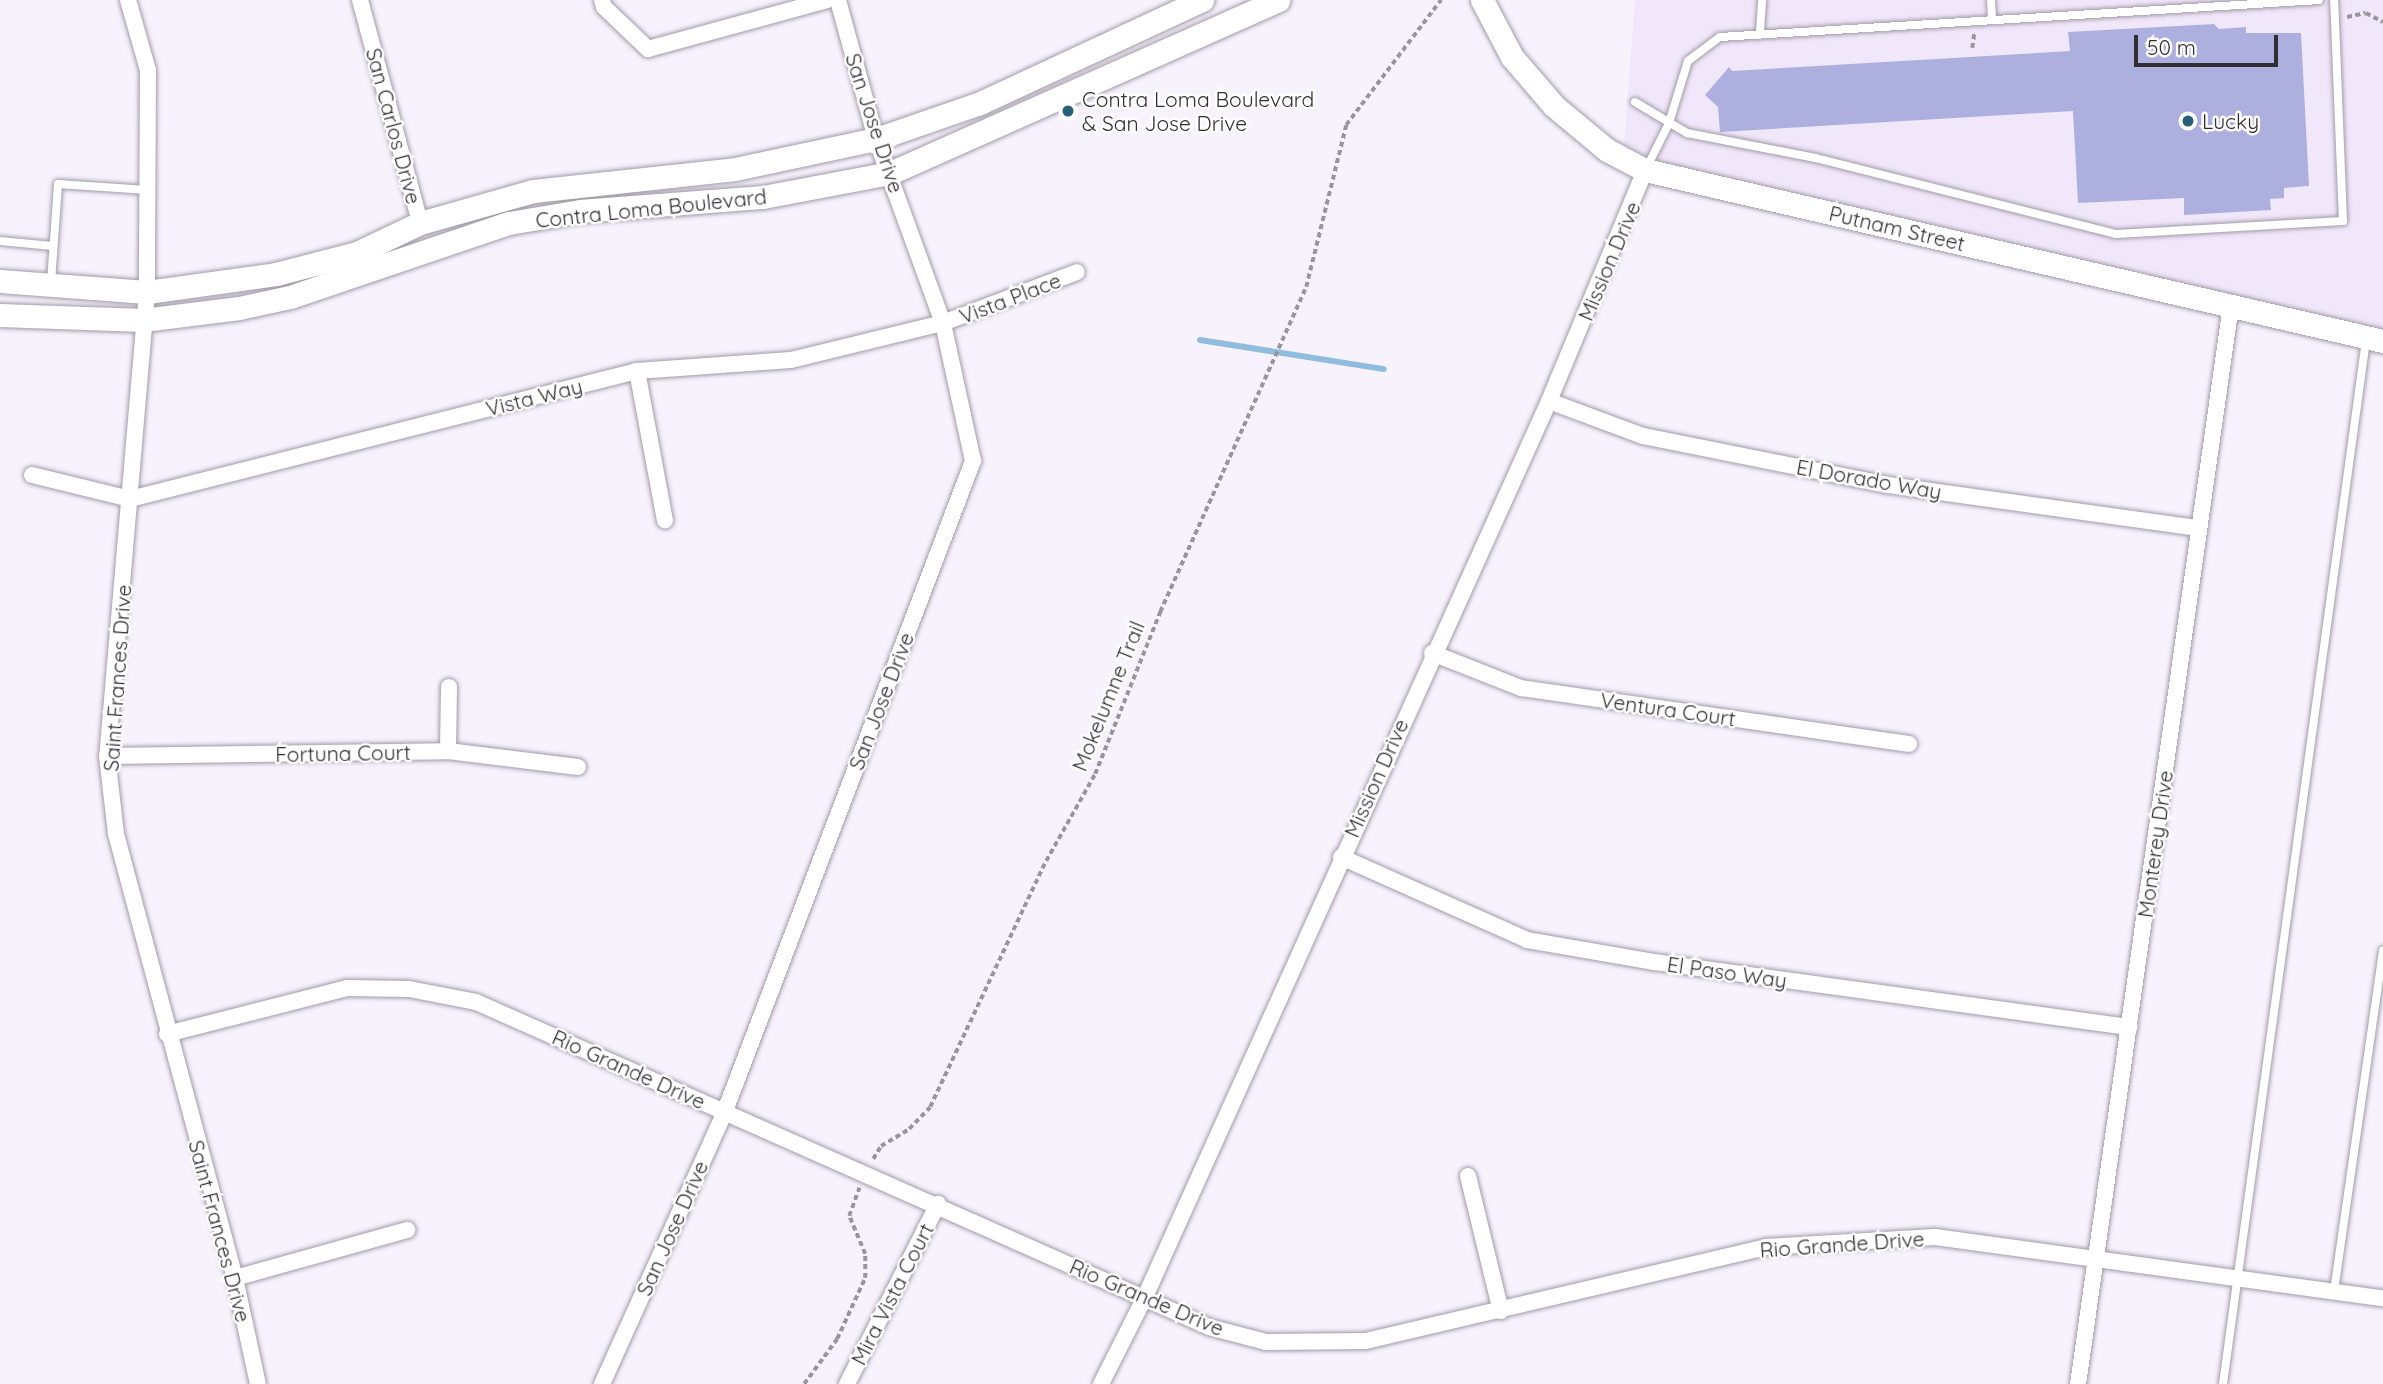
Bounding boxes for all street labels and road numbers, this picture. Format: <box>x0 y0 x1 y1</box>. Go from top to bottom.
street label: San Carlos Drive <box>361 45 427 207</box>
street label: San Jose Drive <box>841 50 909 196</box>
street label: Contra Loma Boulevard <box>534 183 768 233</box>
street label: Mission Drive <box>1573 198 1645 324</box>
street label: Putnam Street <box>1827 200 1967 256</box>
street label: Vista Place <box>956 267 1064 329</box>
street label: Vista Way <box>483 373 585 421</box>
street label: El Dorado Way <box>1794 454 1944 504</box>
street label: Saint Frances Drive <box>98 584 136 772</box>
street label: Mokelumne Trail <box>1066 617 1150 775</box>
street label: San Jose Drive <box>843 629 919 773</box>
street label: Ventura Court <box>1599 687 1737 731</box>
street label: Mission Drive <box>1339 715 1413 841</box>
street label: Fortuna Court <box>275 739 411 767</box>
street label: Monterey Drive <box>2132 769 2178 919</box>
street label: El Paso Way <box>1666 951 1788 993</box>
street label: Rio Grande Drive <box>548 1024 710 1114</box>
street label: Saint Frances Drive <box>184 1137 256 1325</box>
street label: San Jose Drive <box>631 1157 713 1299</box>
street label: Mira Vista Court <box>845 1219 939 1369</box>
street label: Rio Grande Drive <box>1759 1226 1925 1262</box>
street label: Rio Grande Drive <box>1066 1253 1228 1341</box>

